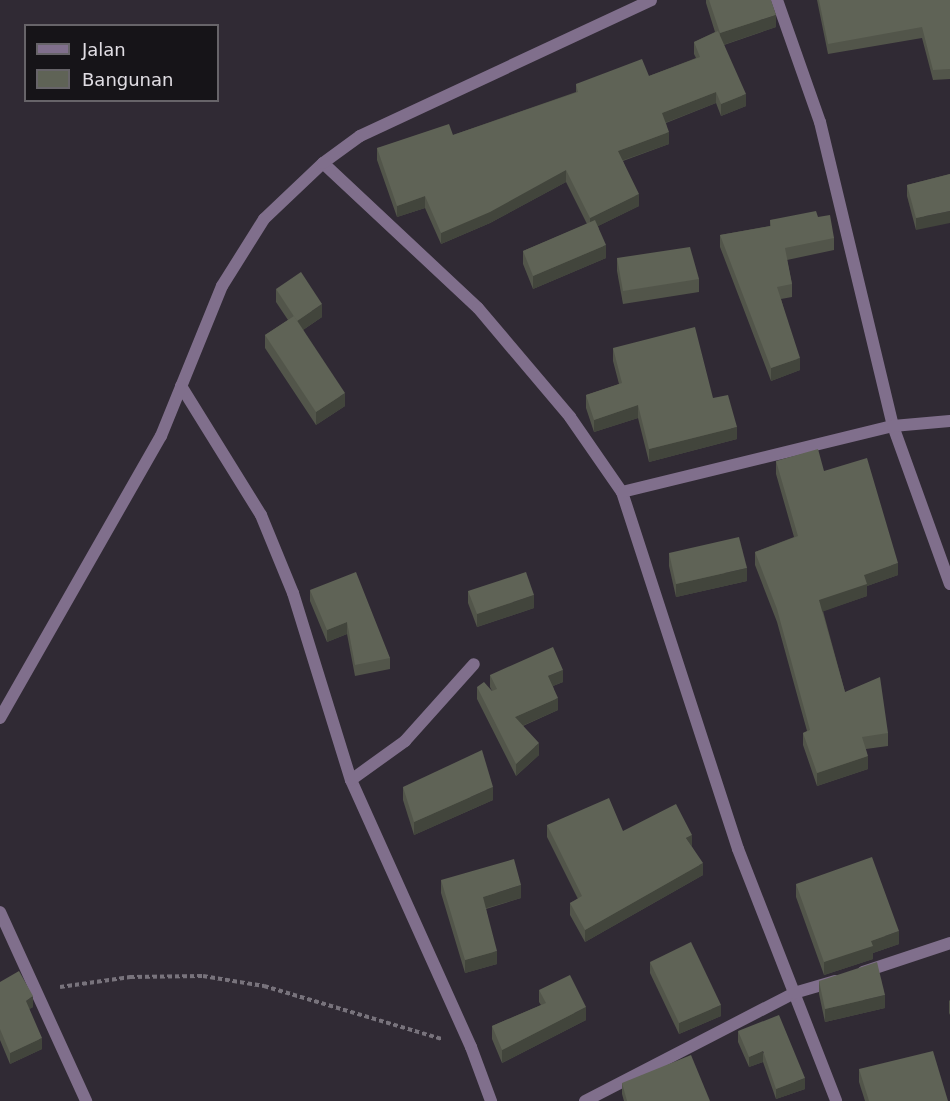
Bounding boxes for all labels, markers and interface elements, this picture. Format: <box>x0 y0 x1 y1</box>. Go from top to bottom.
legend <box>24 24 219 102</box>
text: Jalan <box>82 39 126 60</box>
text: Bangunan <box>82 69 173 90</box>

